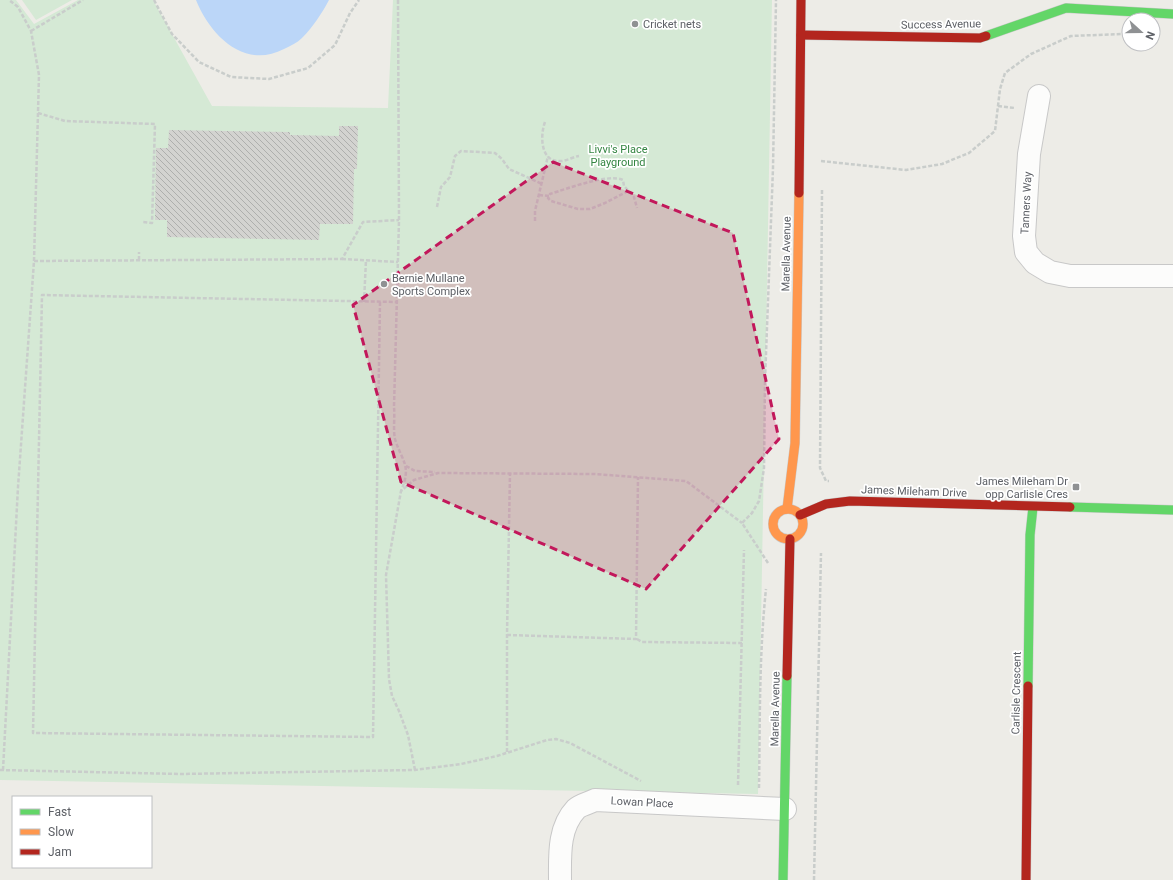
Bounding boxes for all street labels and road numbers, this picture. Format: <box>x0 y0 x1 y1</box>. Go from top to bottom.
street label: Success Avenue <box>901 17 981 32</box>
street label: Tanners Way <box>1018 171 1035 235</box>
street label: Marella Avenue <box>779 216 794 292</box>
street label: James Mileham Drive <box>861 483 967 500</box>
street label: Carlisle Crescent <box>1009 651 1024 734</box>
street label: Marella Avenue <box>768 671 783 747</box>
street label: Lowan Place <box>610 794 674 811</box>

